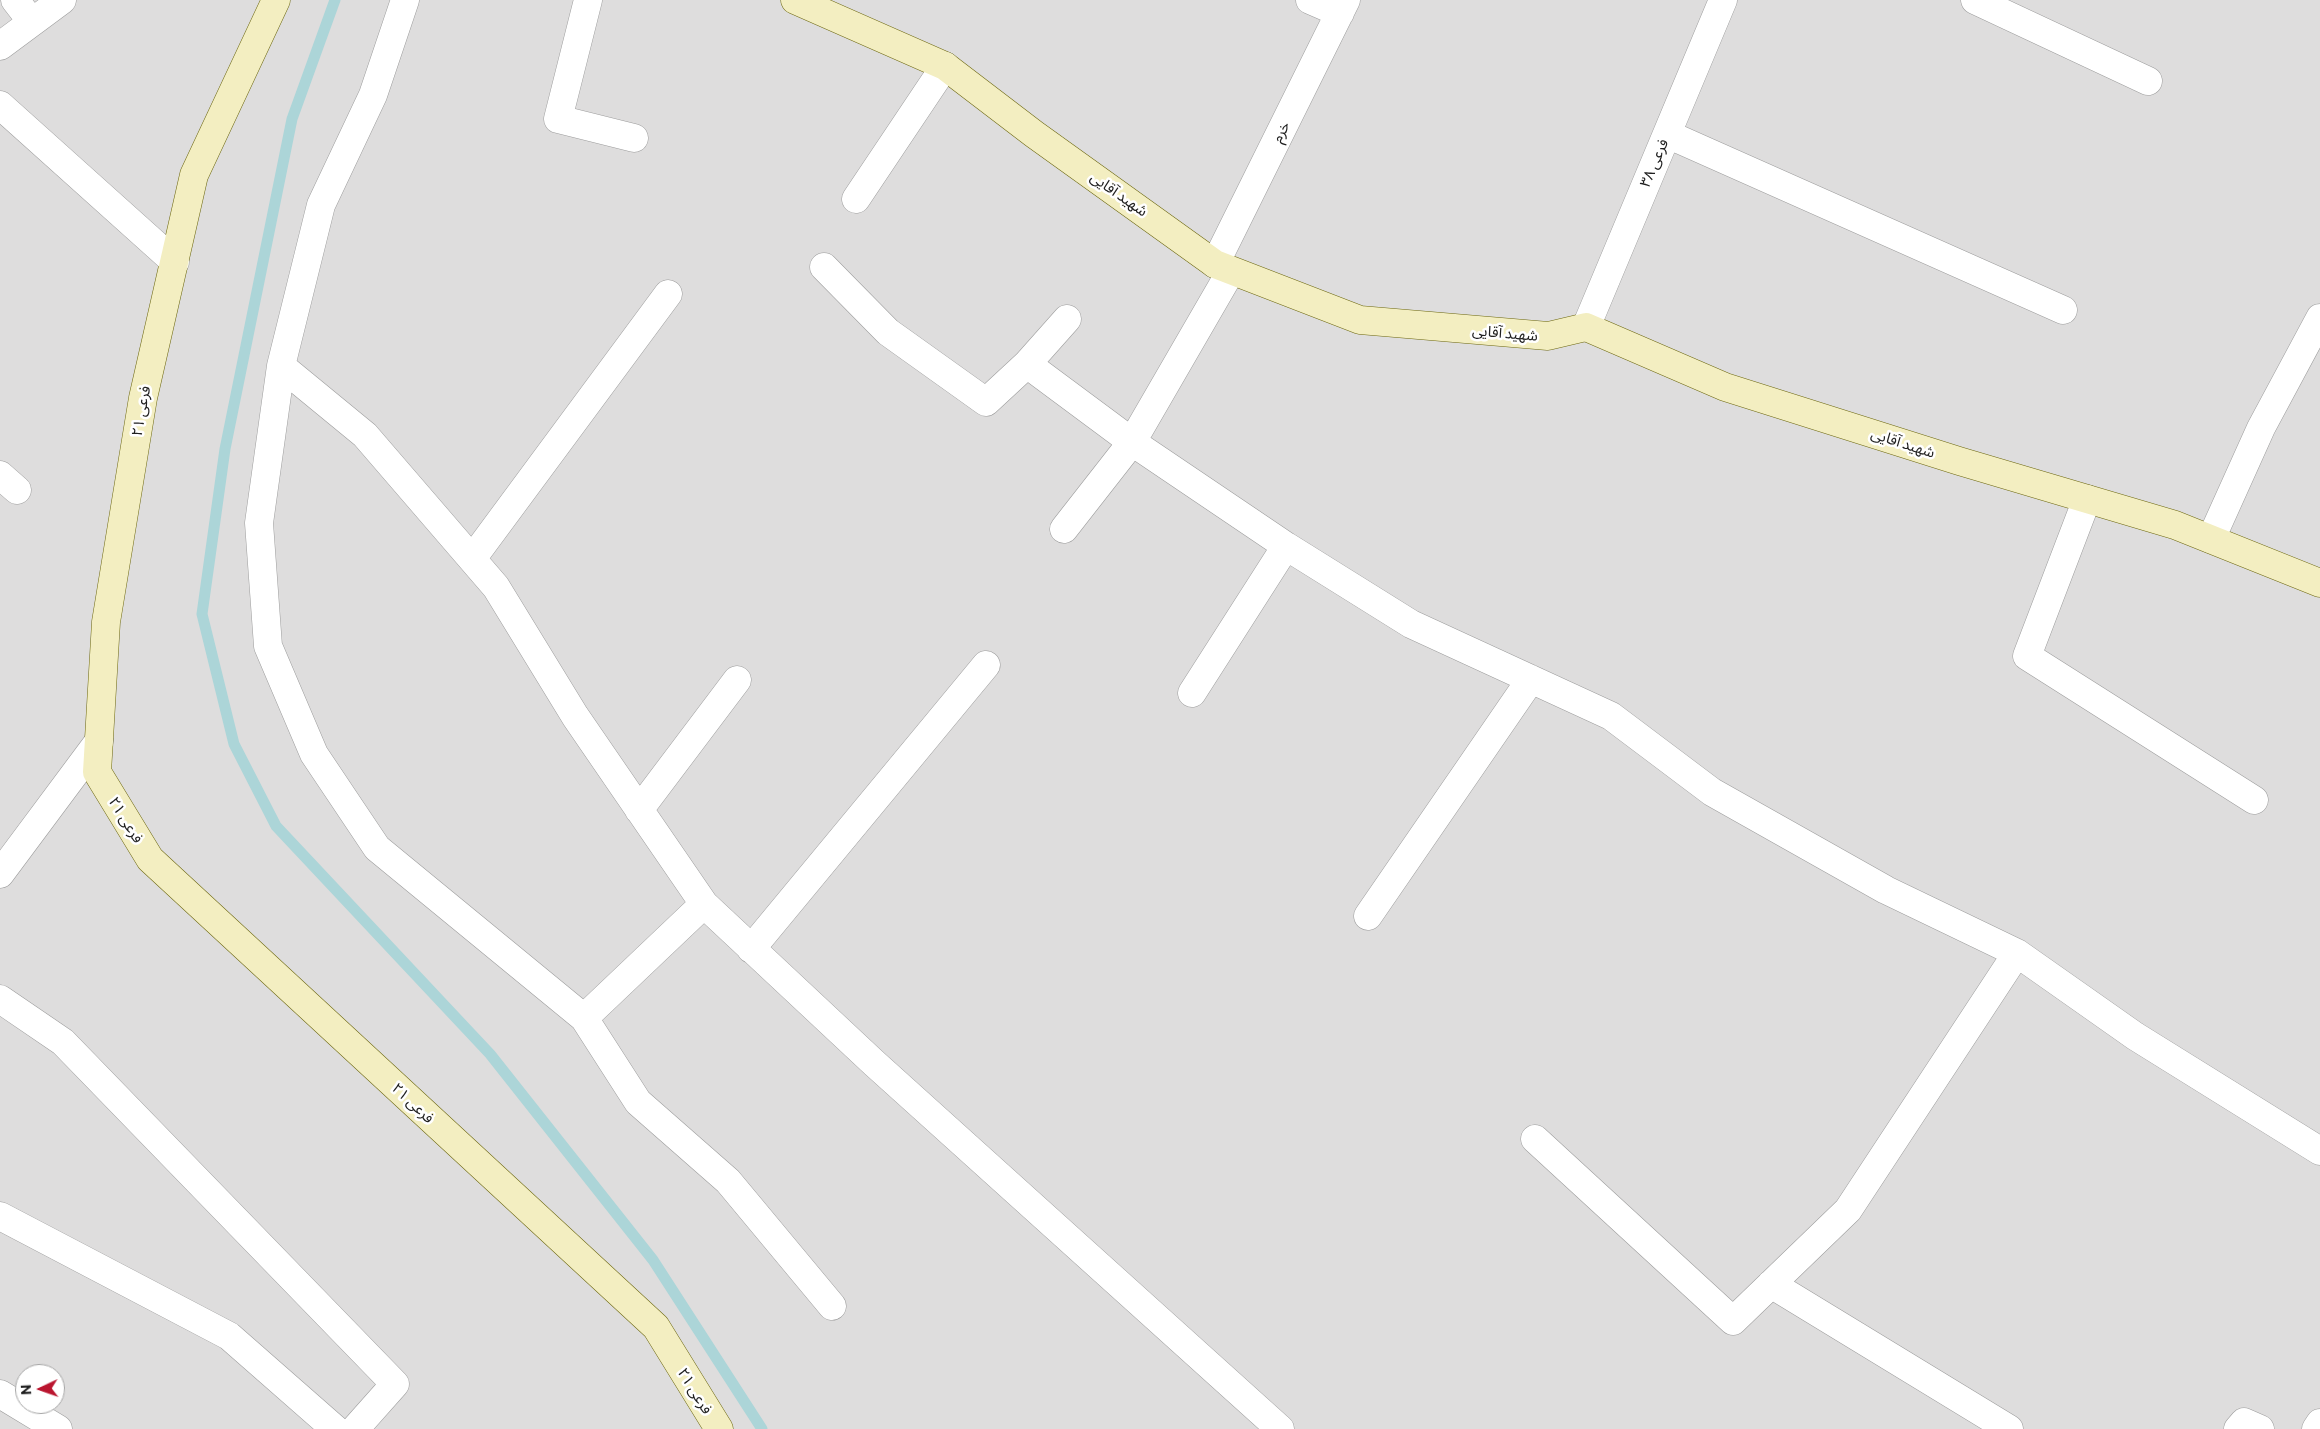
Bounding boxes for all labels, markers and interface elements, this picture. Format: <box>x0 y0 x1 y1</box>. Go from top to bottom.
street label: خرم <box>1268 118 1294 146</box>
street label: فرعی ۳۸ <box>1636 136 1672 190</box>
street label: شهید آقایی <box>1087 168 1151 220</box>
street label: شهید آقایی <box>1471 321 1539 345</box>
street label: فرعی ۲۱ <box>128 384 154 438</box>
street label: شهید آقایی <box>1869 424 1937 462</box>
street label: فرعی ۲۱ <box>105 794 147 846</box>
street label: فرعی ۲۱ <box>388 1079 438 1127</box>
north arrow <box>15 1364 65 1414</box>
street label: فرعی ۲۱ <box>674 1365 716 1417</box>
text: N <box>17 1384 34 1395</box>

